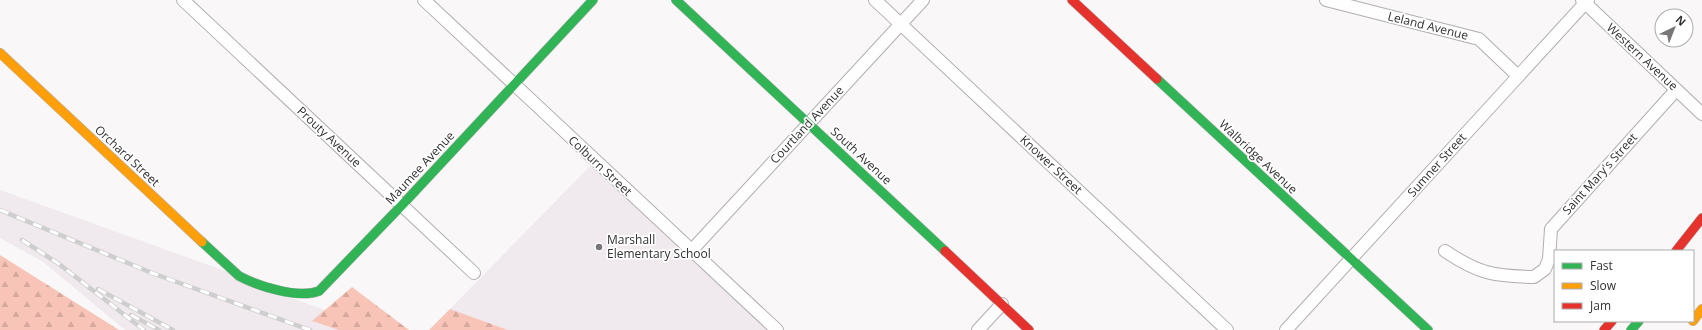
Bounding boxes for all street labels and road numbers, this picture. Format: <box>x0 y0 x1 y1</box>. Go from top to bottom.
street label: Leland Avenue <box>1386 7 1470 44</box>
street label: Western Avenue <box>1603 19 1682 94</box>
street label: Courtland Avenue <box>766 82 847 167</box>
street label: Prouty Avenue <box>294 102 365 171</box>
street label: Walbridge Avenue <box>1215 116 1301 198</box>
street label: Orchard Street <box>91 121 163 190</box>
street label: South Avenue <box>827 123 896 189</box>
street label: Maumee Avenue <box>381 127 458 208</box>
street label: Sumner Street <box>1403 129 1470 200</box>
street label: Saint Mary's Street <box>1558 129 1641 218</box>
street label: Knower Street <box>1016 131 1086 198</box>
street label: Colburn Street <box>565 132 636 200</box>

